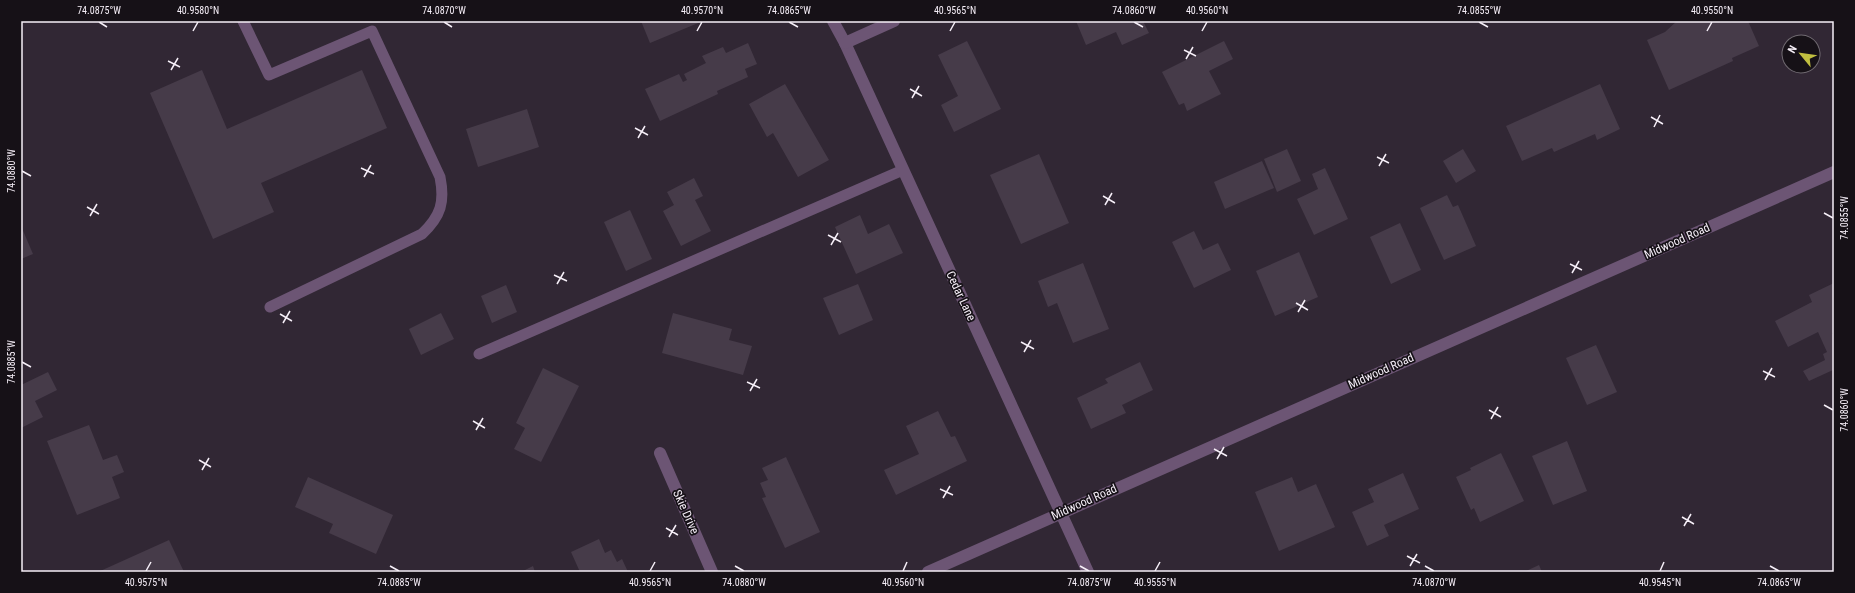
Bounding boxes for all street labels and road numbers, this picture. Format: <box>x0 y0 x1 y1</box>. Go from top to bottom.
street label: Midwood Road <box>1642 220 1712 262</box>
street label: Cedar Lane <box>943 269 979 324</box>
street label: Midwood Road <box>1346 350 1416 392</box>
street label: Midwood Road <box>1049 481 1119 523</box>
street label: Skie Drive <box>670 488 702 537</box>

